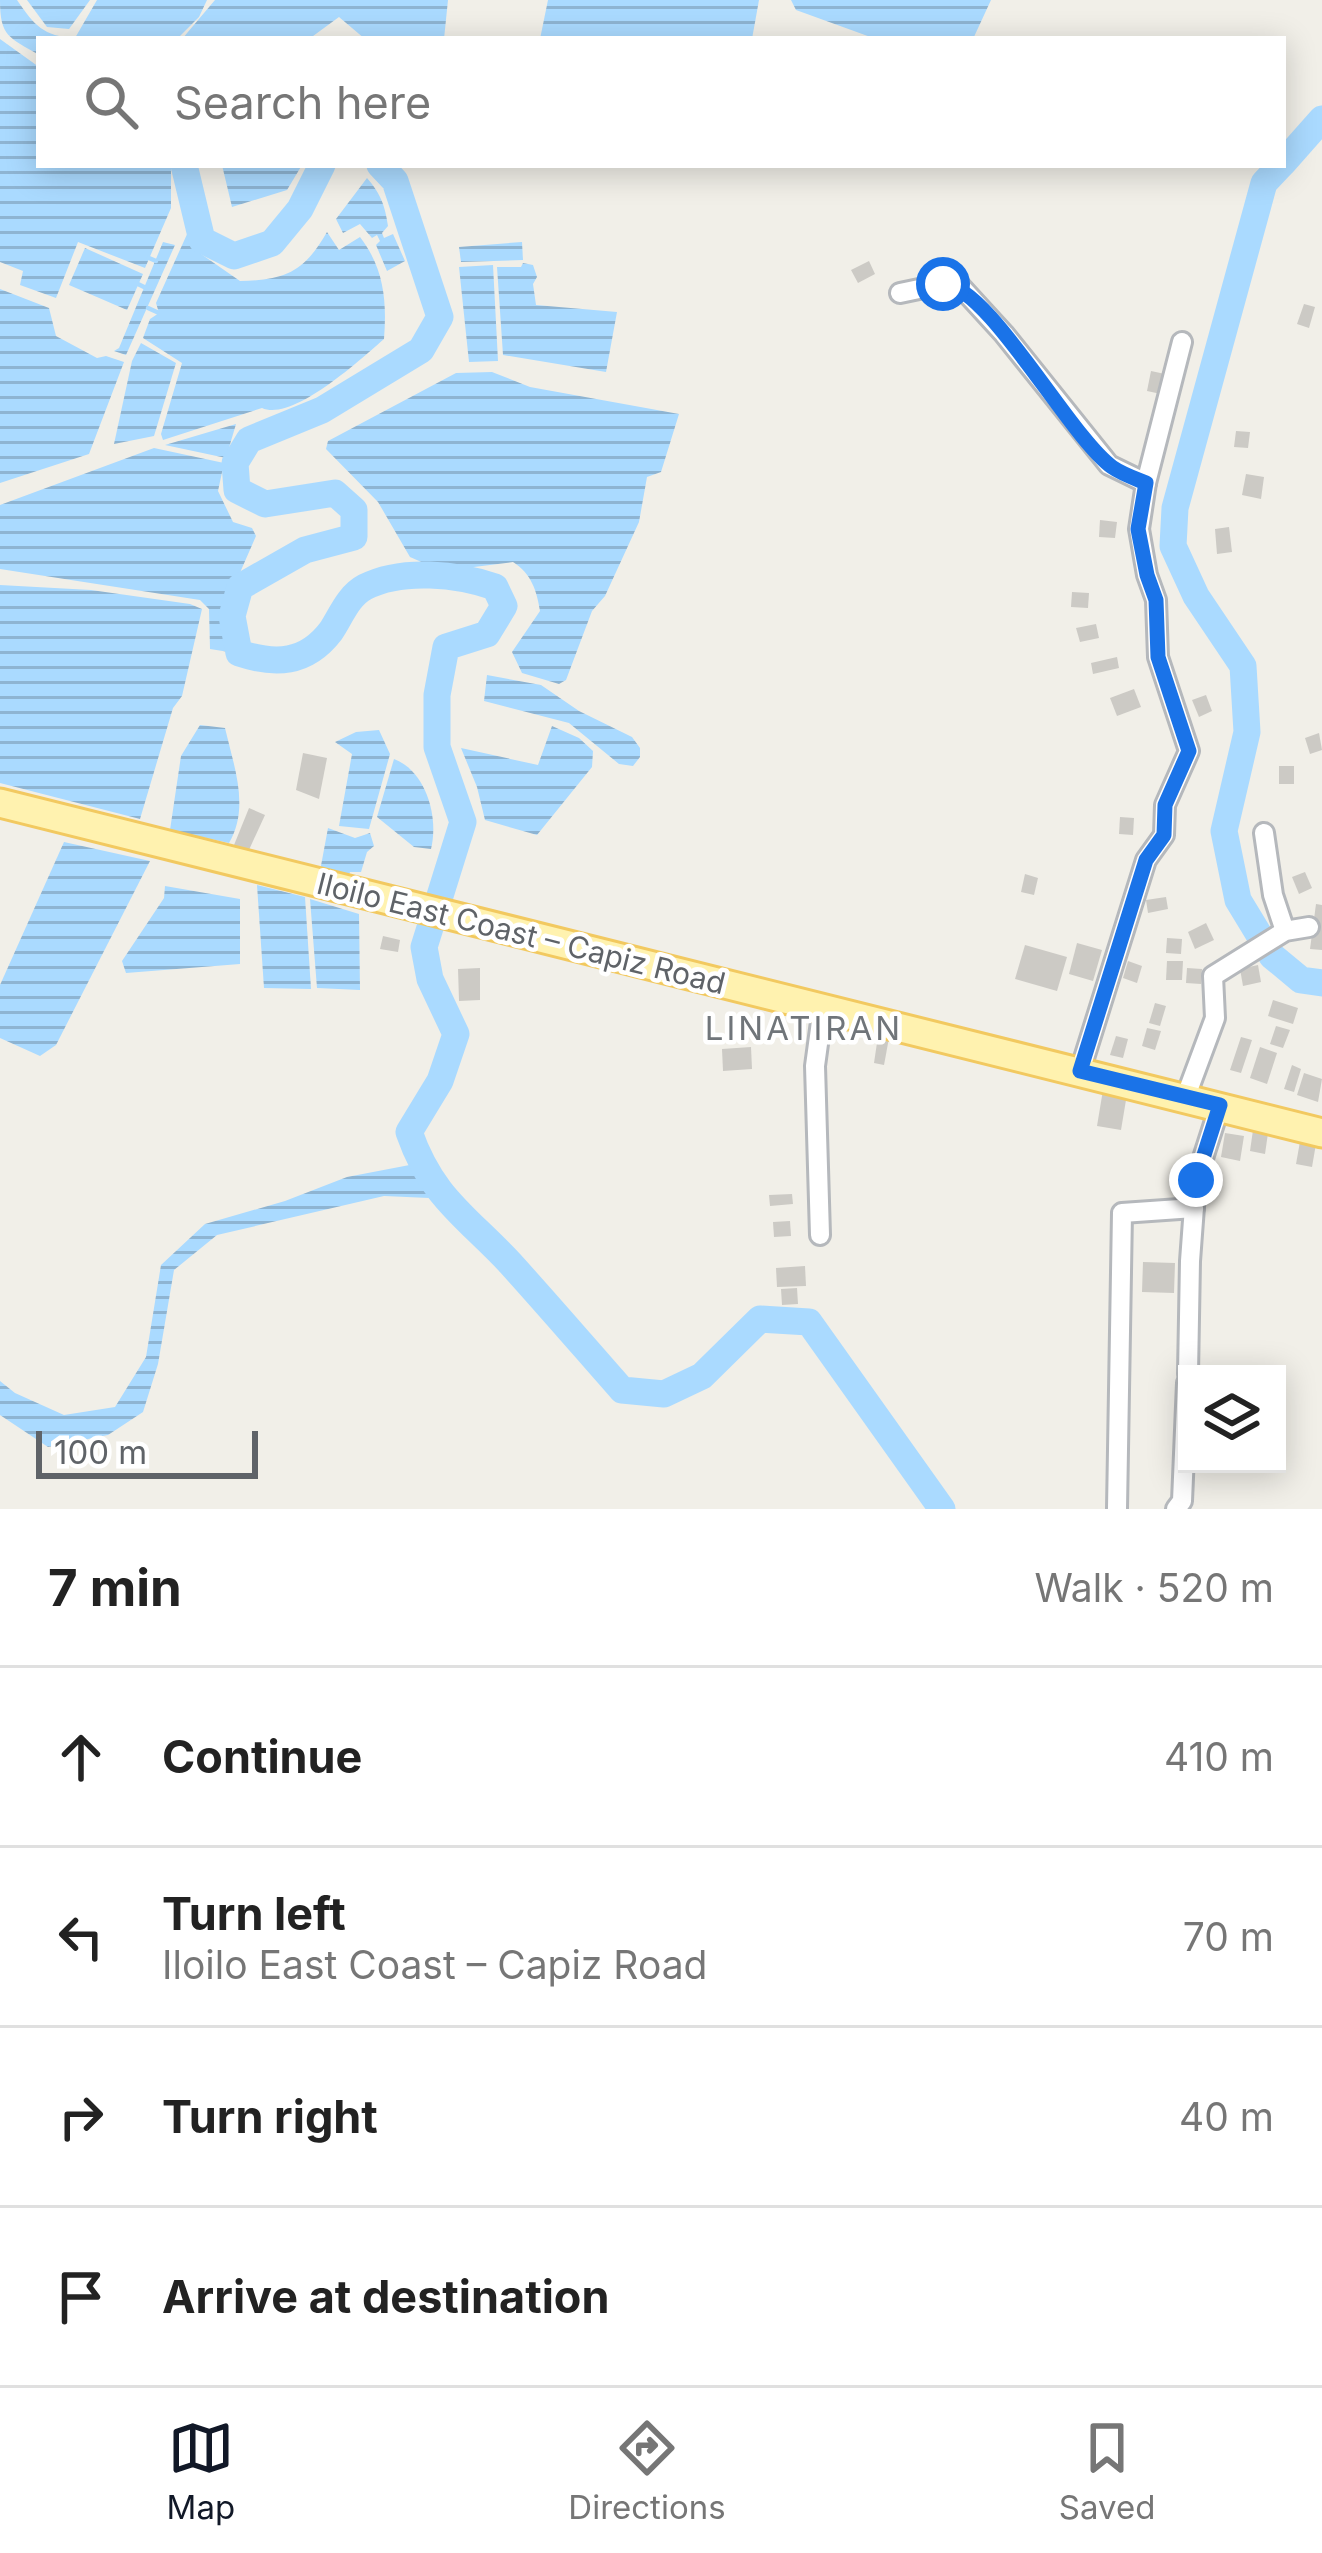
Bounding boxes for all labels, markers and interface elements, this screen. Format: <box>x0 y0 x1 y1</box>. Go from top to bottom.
search box <box>36 36 1286 168</box>
icon: search <box>78 69 144 135</box>
text: Search here <box>174 75 431 130</box>
route start <box>916 257 970 311</box>
street label: Iloilo East Coast – Capiz Road <box>313 865 729 1001</box>
district label: LINATIRAN <box>705 1008 903 1048</box>
route end <box>1169 1153 1223 1207</box>
map controls <box>1178 1365 1286 1473</box>
button: layers <box>1178 1365 1286 1473</box>
scale bar <box>36 1425 258 1478</box>
text: 100 m <box>54 1432 147 1472</box>
text: 7 min <box>48 1557 182 1618</box>
text: Walk · 520 m <box>1034 1564 1274 1611</box>
icon: ahead <box>48 1724 114 1790</box>
text: Continue <box>162 1729 362 1784</box>
text: 410 m <box>1164 1733 1274 1780</box>
text: Turn left <box>162 1886 346 1941</box>
icon: left <box>48 1904 114 1970</box>
text: 70 m <box>1183 1913 1274 1960</box>
text: Iloilo East Coast – Capiz Road <box>162 1941 707 1988</box>
icon: right <box>48 2084 114 2150</box>
text: Turn right <box>162 2089 378 2144</box>
text: 40 m <box>1179 2093 1274 2140</box>
icon: arrive <box>48 2264 114 2330</box>
text: Arrive at destination <box>162 2269 609 2324</box>
tab: Map <box>167 2415 235 2527</box>
tab: Directions <box>568 2415 726 2527</box>
tab: Saved <box>1059 2415 1155 2527</box>

